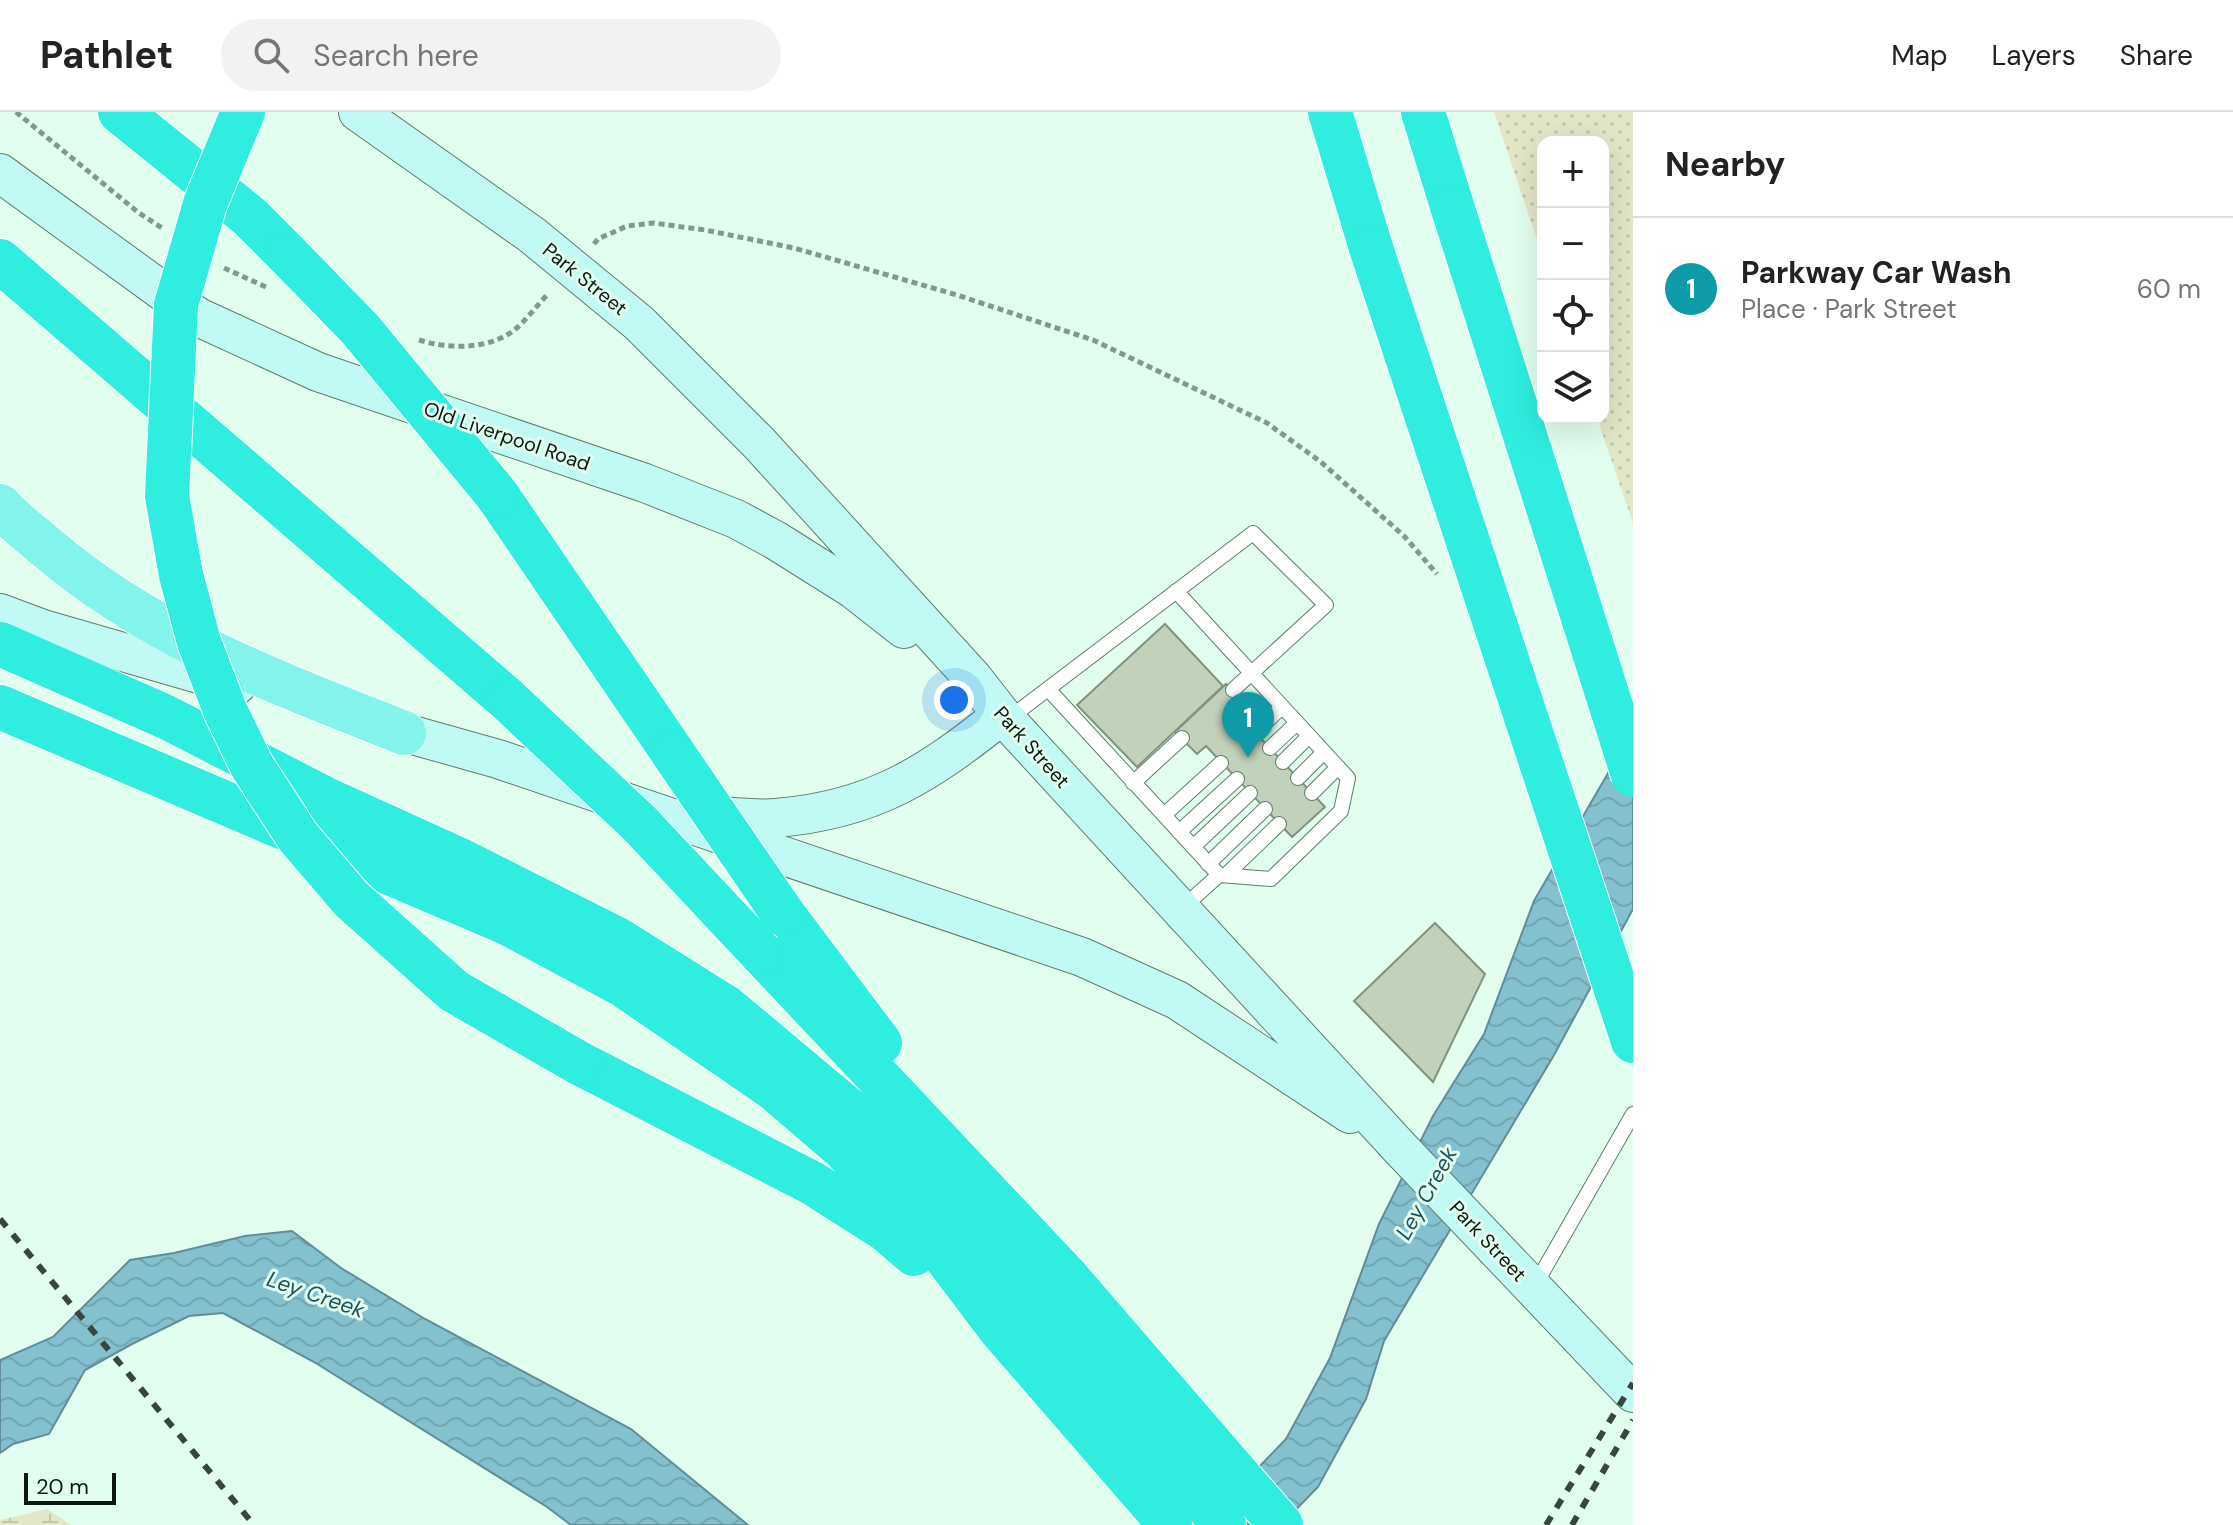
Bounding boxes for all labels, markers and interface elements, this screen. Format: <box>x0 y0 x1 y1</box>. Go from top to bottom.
search box <box>221 19 781 91</box>
text: Pathlet <box>40 30 173 80</box>
icon: search <box>249 33 293 77</box>
text: Search here <box>313 36 479 75</box>
text: Map <box>1891 37 1948 74</box>
text: Layers <box>1992 37 2076 74</box>
text: Share <box>2120 37 2193 74</box>
map controls <box>1537 136 1609 424</box>
button: + <box>1537 136 1609 208</box>
text: Nearby <box>1665 142 1785 187</box>
button: − <box>1537 208 1609 280</box>
street label: Park Street <box>537 237 633 321</box>
text: Parkway Car Wash <box>1741 253 2012 292</box>
text: 1 <box>1686 272 1696 306</box>
text: 60 m <box>2137 272 2201 306</box>
button: locate <box>1537 280 1609 352</box>
text: Place · Park Street <box>1741 292 1957 326</box>
button: layers <box>1537 352 1609 424</box>
street label: Old Liverpool Road <box>420 395 594 477</box>
your location <box>934 680 974 720</box>
pin: 1 <box>1222 692 1274 758</box>
street label: Park Street <box>988 701 1076 794</box>
water label: Ley Creek <box>1389 1141 1464 1245</box>
street label: Park Street <box>1444 1195 1532 1287</box>
water label: Ley Creek <box>263 1264 369 1325</box>
scale bar <box>24 1469 116 1505</box>
text: 20 m <box>36 1472 89 1501</box>

